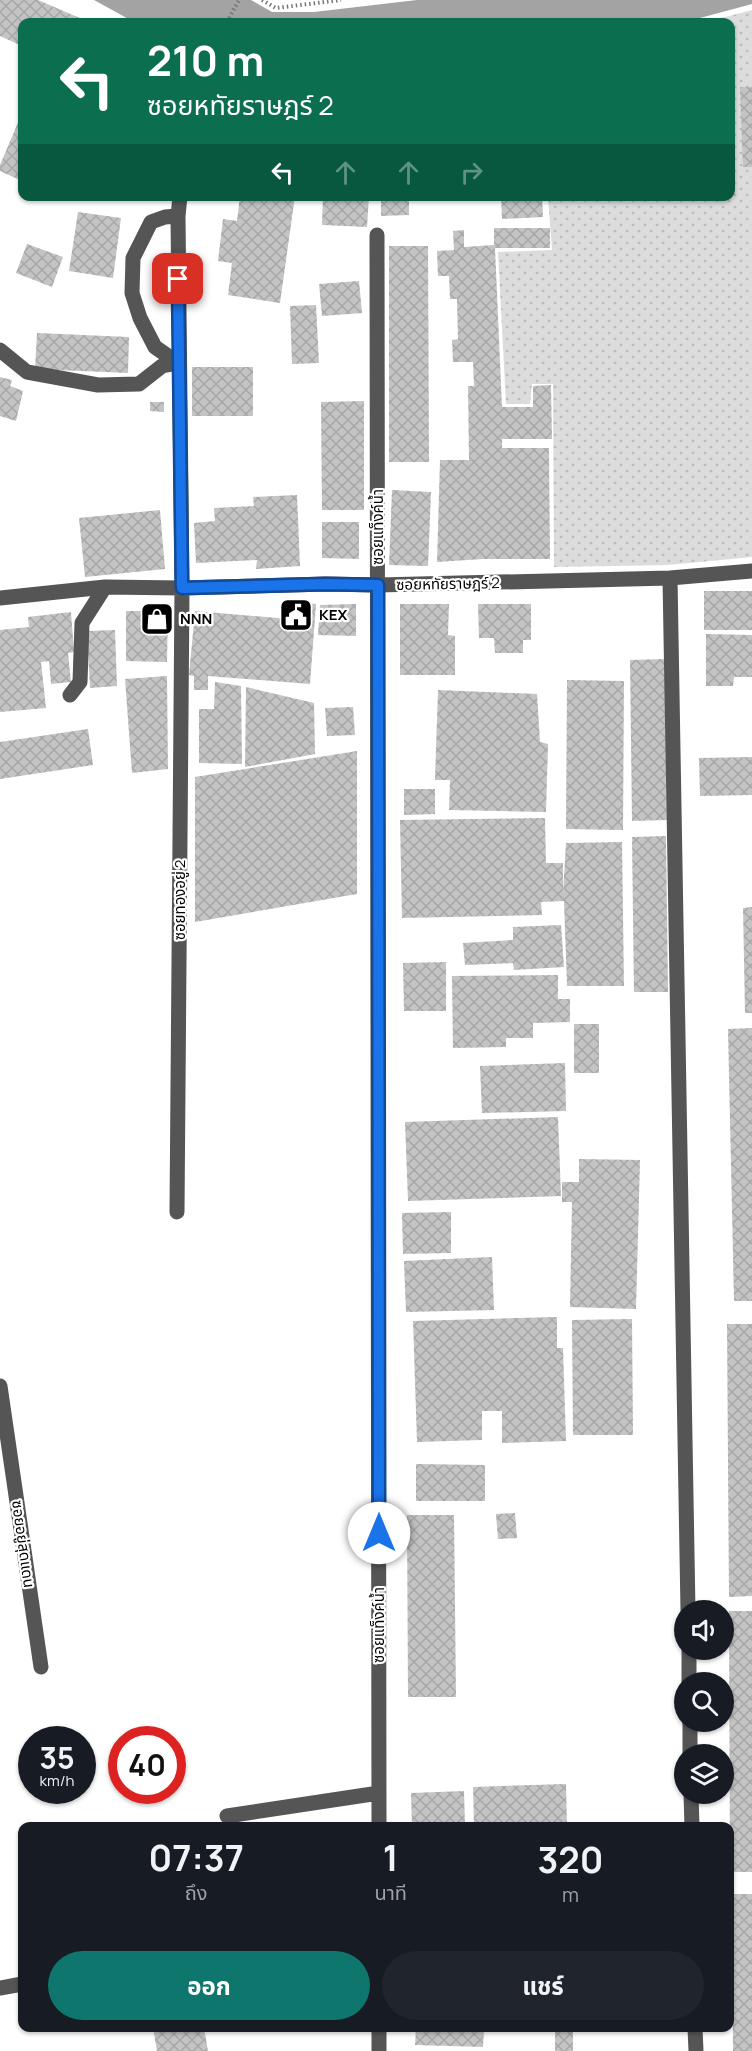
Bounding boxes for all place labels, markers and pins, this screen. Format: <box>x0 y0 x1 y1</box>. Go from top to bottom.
pin <box>152 253 203 304</box>
public building icon: KEX <box>278 597 314 633</box>
shop icon: NNN <box>139 601 175 637</box>
place label: KEX <box>319 604 347 625</box>
place label: NNN <box>180 608 212 629</box>

